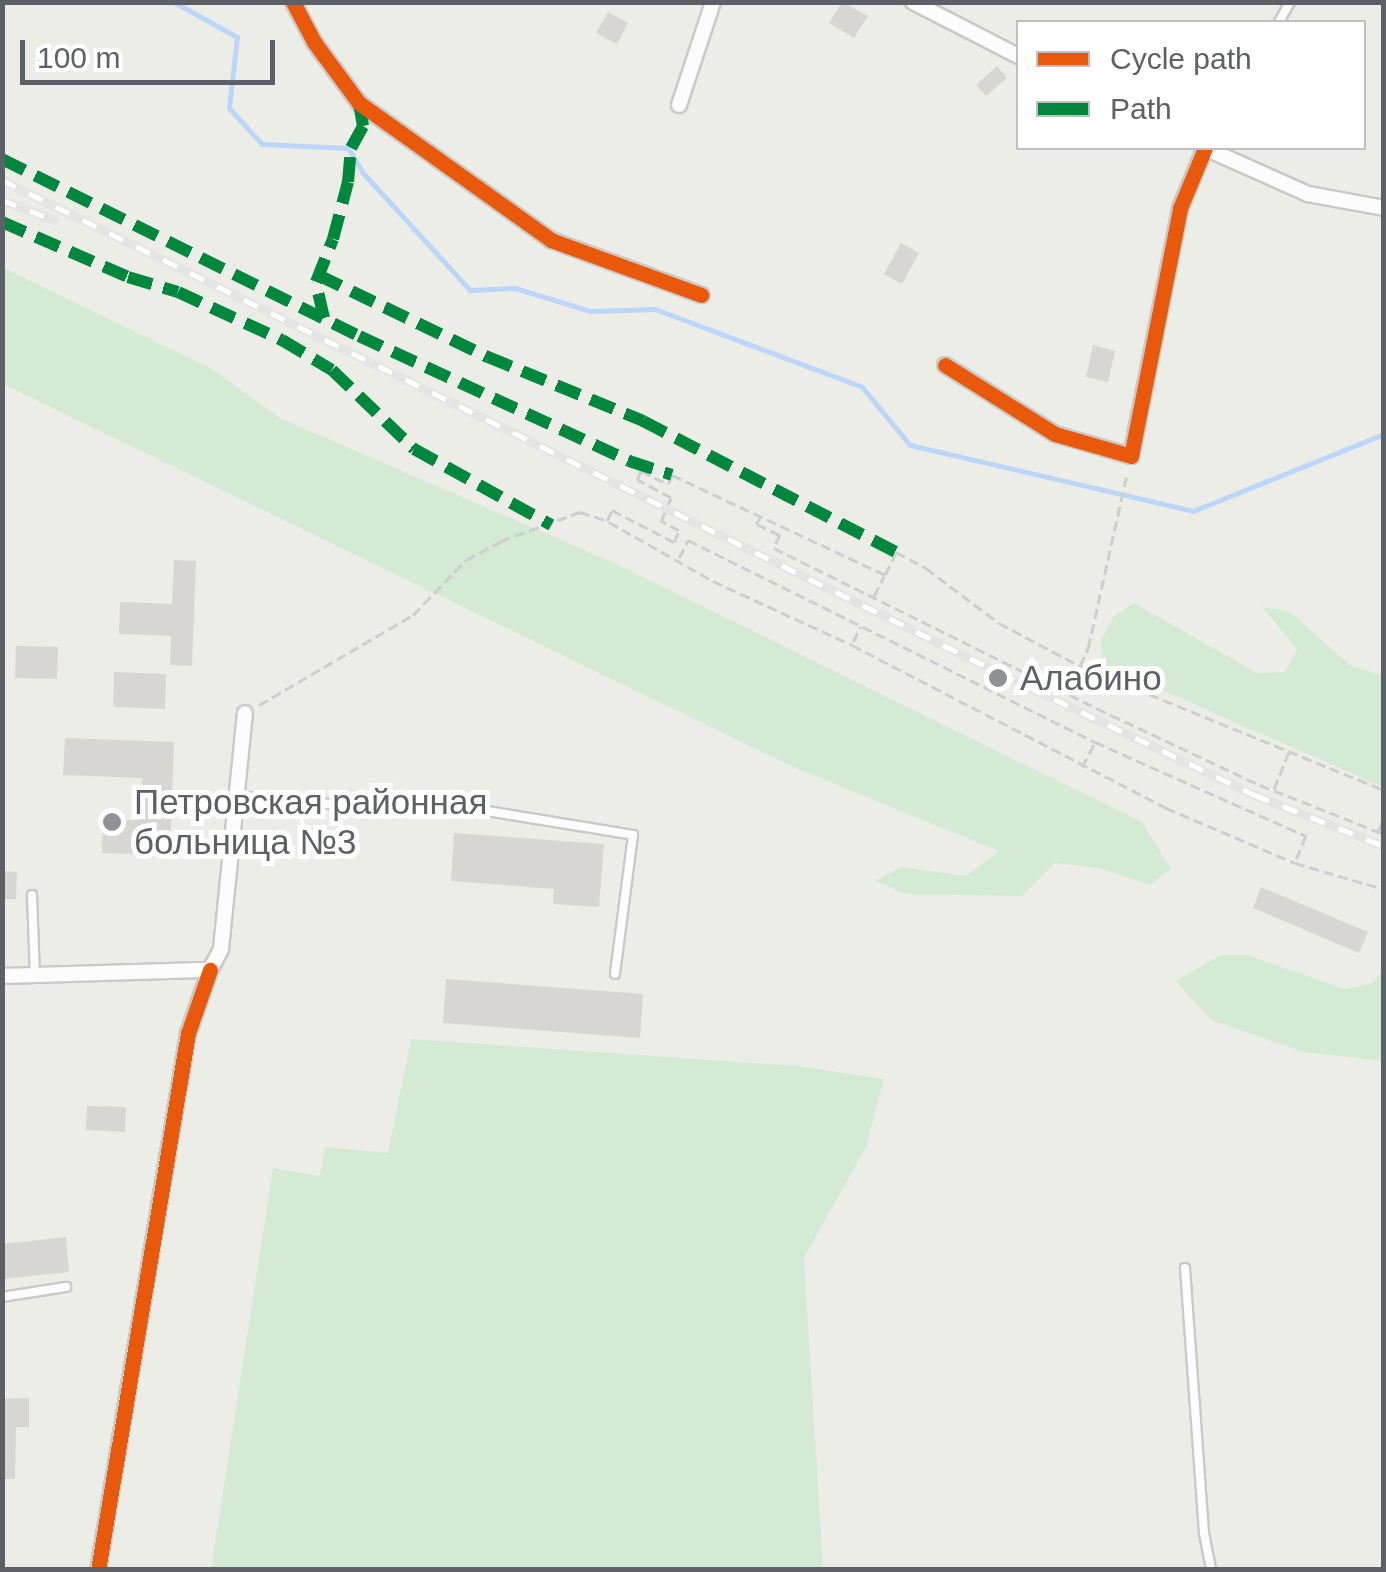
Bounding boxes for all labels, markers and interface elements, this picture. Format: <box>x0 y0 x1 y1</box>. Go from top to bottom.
scale bar <box>25 20 280 82</box>
legend <box>1016 20 1366 150</box>
text: 100 m <box>37 41 120 74</box>
text: Cycle path <box>1110 42 1252 75</box>
text: Path <box>1110 92 1172 125</box>
place label: Алабино <box>1020 657 1162 699</box>
marker: Алабино <box>985 665 1011 691</box>
place label: Петровская районная больница №3 <box>134 781 487 863</box>
marker: Петровская районная больница №3 <box>99 809 125 835</box>

